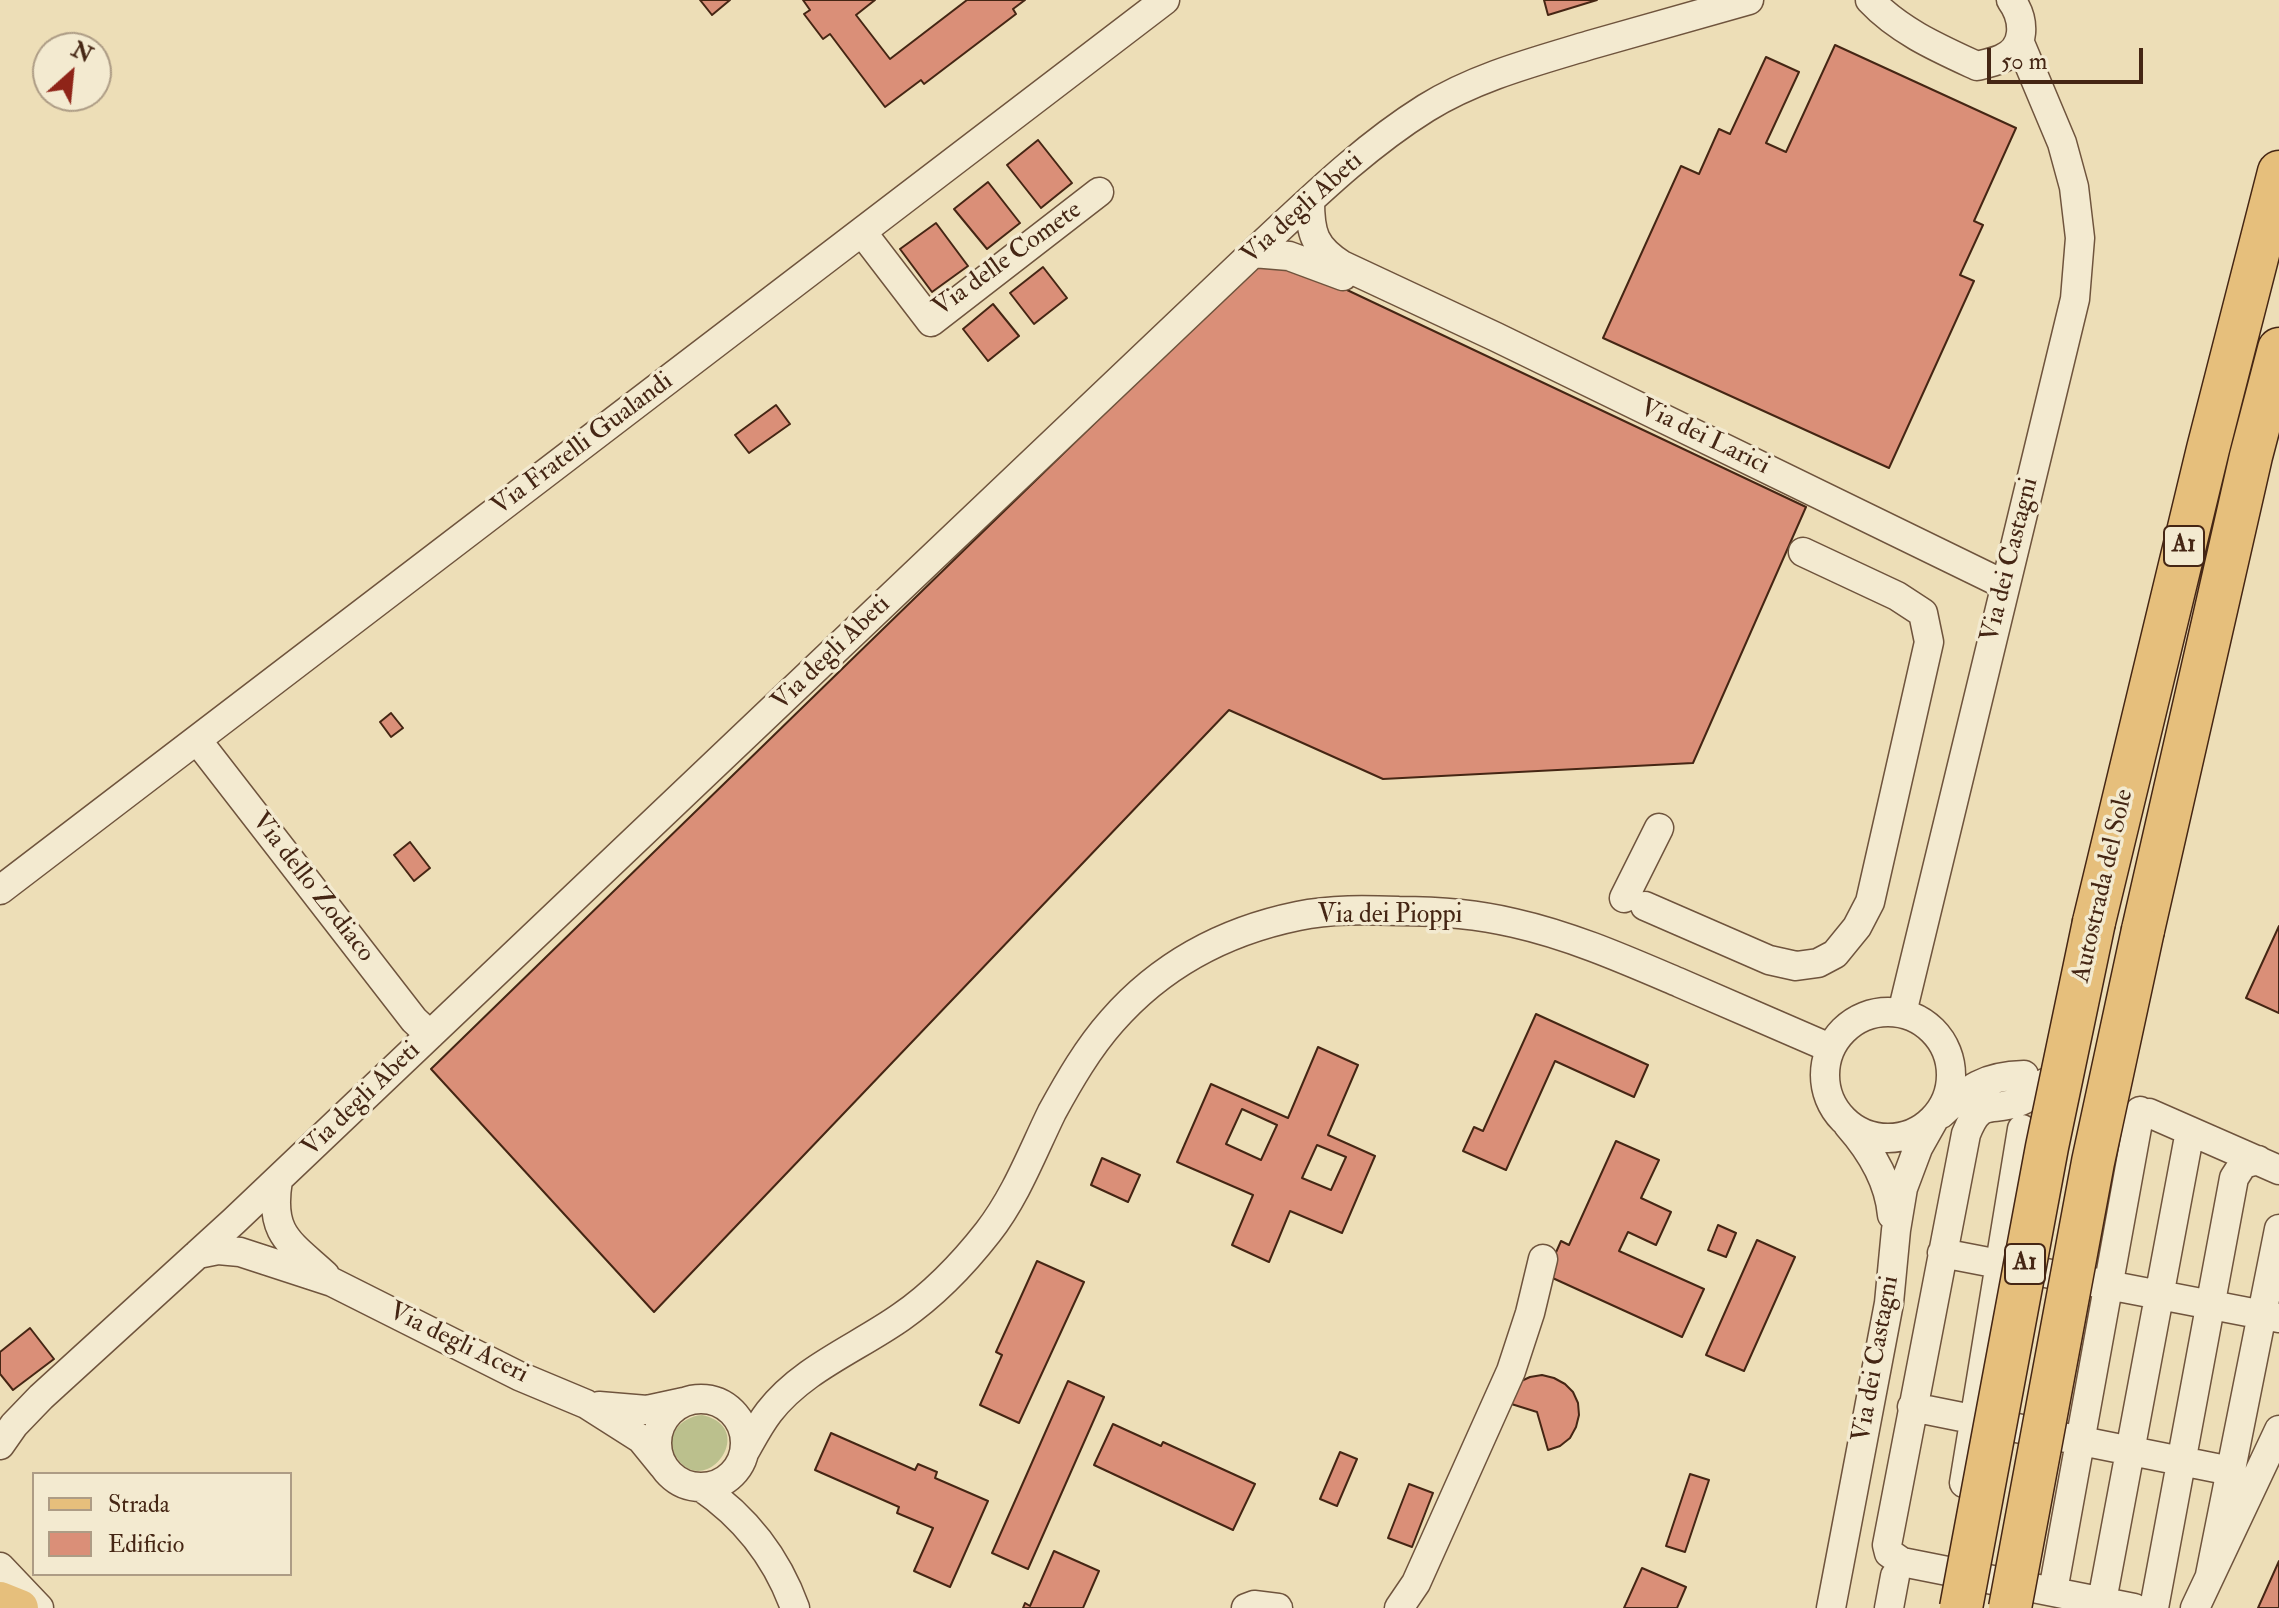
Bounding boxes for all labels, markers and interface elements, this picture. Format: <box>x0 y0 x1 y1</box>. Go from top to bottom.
north arrow <box>32 32 112 112</box>
scale bar <box>1991 32 2147 82</box>
text: N <box>67 35 97 69</box>
text: 50 m <box>2001 46 2047 77</box>
street label: Via degli Abeti <box>1236 146 1370 272</box>
street label: Via delle Comete <box>927 196 1089 324</box>
street label: Via Fratelli Gualandi <box>486 367 680 523</box>
street label: Via dei Larici <box>1634 393 1774 483</box>
street label: Via dei Castagni <box>1976 475 2046 645</box>
road number: A1 <box>2164 526 2204 566</box>
street label: Via degli Abeti <box>766 590 898 718</box>
street label: Autostrada del Sole <box>2067 786 2141 986</box>
street label: Via dello Zodiaco <box>244 807 380 969</box>
street label: Via dei Pioppi <box>1318 900 1462 932</box>
street label: Via degli Abeti <box>296 1036 428 1164</box>
road number: A1 <box>2005 1244 2045 1284</box>
street label: Via dei Castagni <box>1847 1273 1907 1445</box>
street label: Via degli Aceri <box>383 1297 533 1391</box>
legend <box>32 1472 292 1576</box>
text: Strada <box>108 1489 170 1520</box>
text: Edificio <box>108 1529 184 1560</box>

